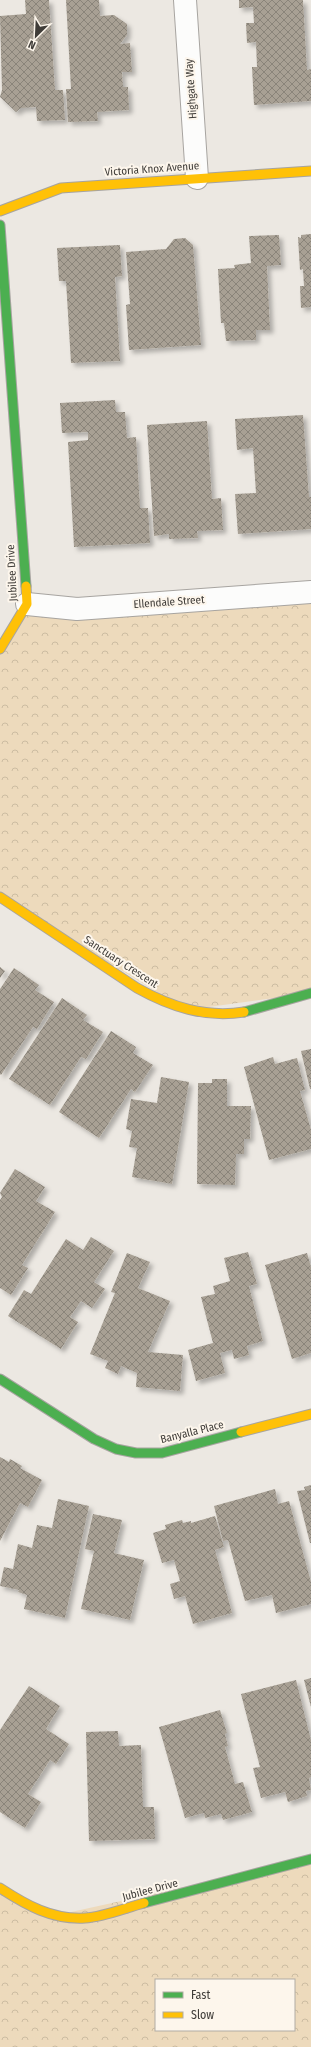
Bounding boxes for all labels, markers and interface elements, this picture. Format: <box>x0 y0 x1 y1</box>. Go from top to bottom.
north arrow <box>16 16 56 56</box>
text: N <box>26 37 38 52</box>
street label: Highgate Way <box>182 58 200 120</box>
street label: Victoria Knox Avenue <box>104 159 200 179</box>
street label: Jubilee Drive <box>4 544 20 602</box>
street label: Ellendale Street <box>133 593 205 611</box>
street label: Sanctuary Crescent <box>81 933 161 991</box>
street label: Banyalla Place <box>159 1418 225 1446</box>
street label: Jubilee Drive <box>121 1876 179 1904</box>
legend <box>155 1979 295 2031</box>
text: Fast <box>191 1988 210 2002</box>
text: Slow <box>191 2008 214 2022</box>

